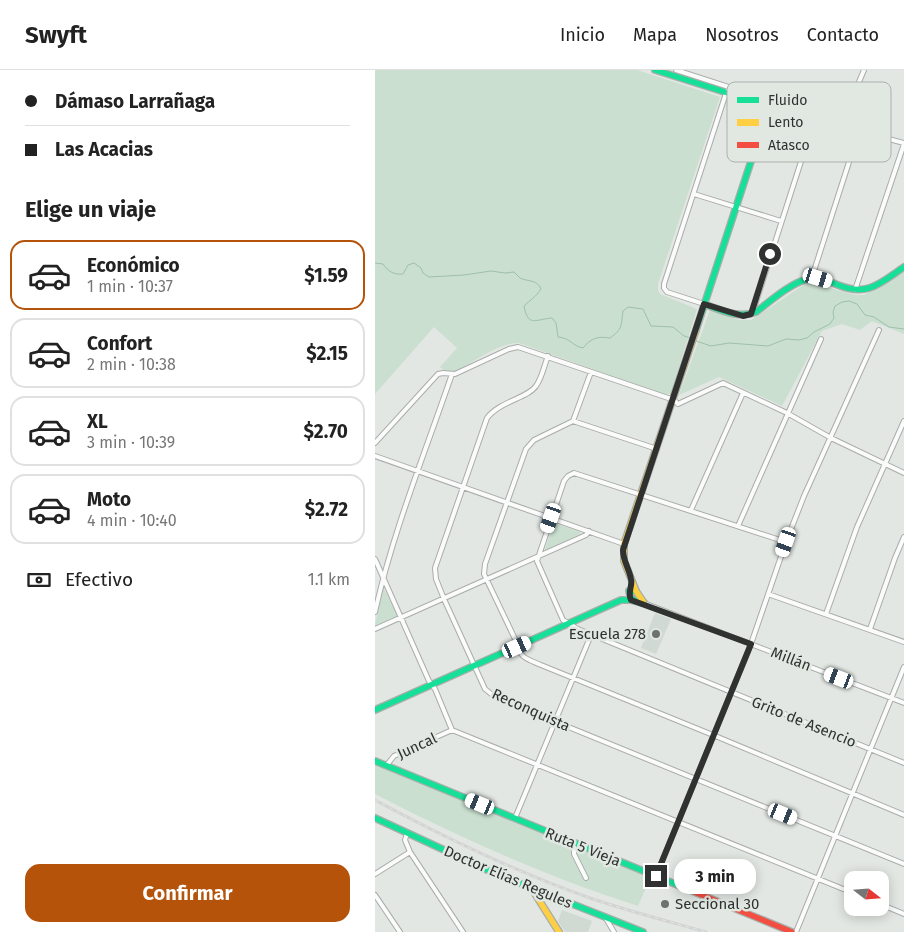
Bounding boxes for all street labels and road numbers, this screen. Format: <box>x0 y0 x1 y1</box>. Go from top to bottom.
street label: Millán <box>768 643 814 675</box>
street label: Reconquista <box>489 685 573 735</box>
street label: Grito de Asencio <box>749 693 859 751</box>
street label: Juncal <box>394 729 440 763</box>
street label: Ruta 5 Vieja <box>543 824 623 870</box>
street label: Doctor Elías Regules <box>441 842 575 912</box>

